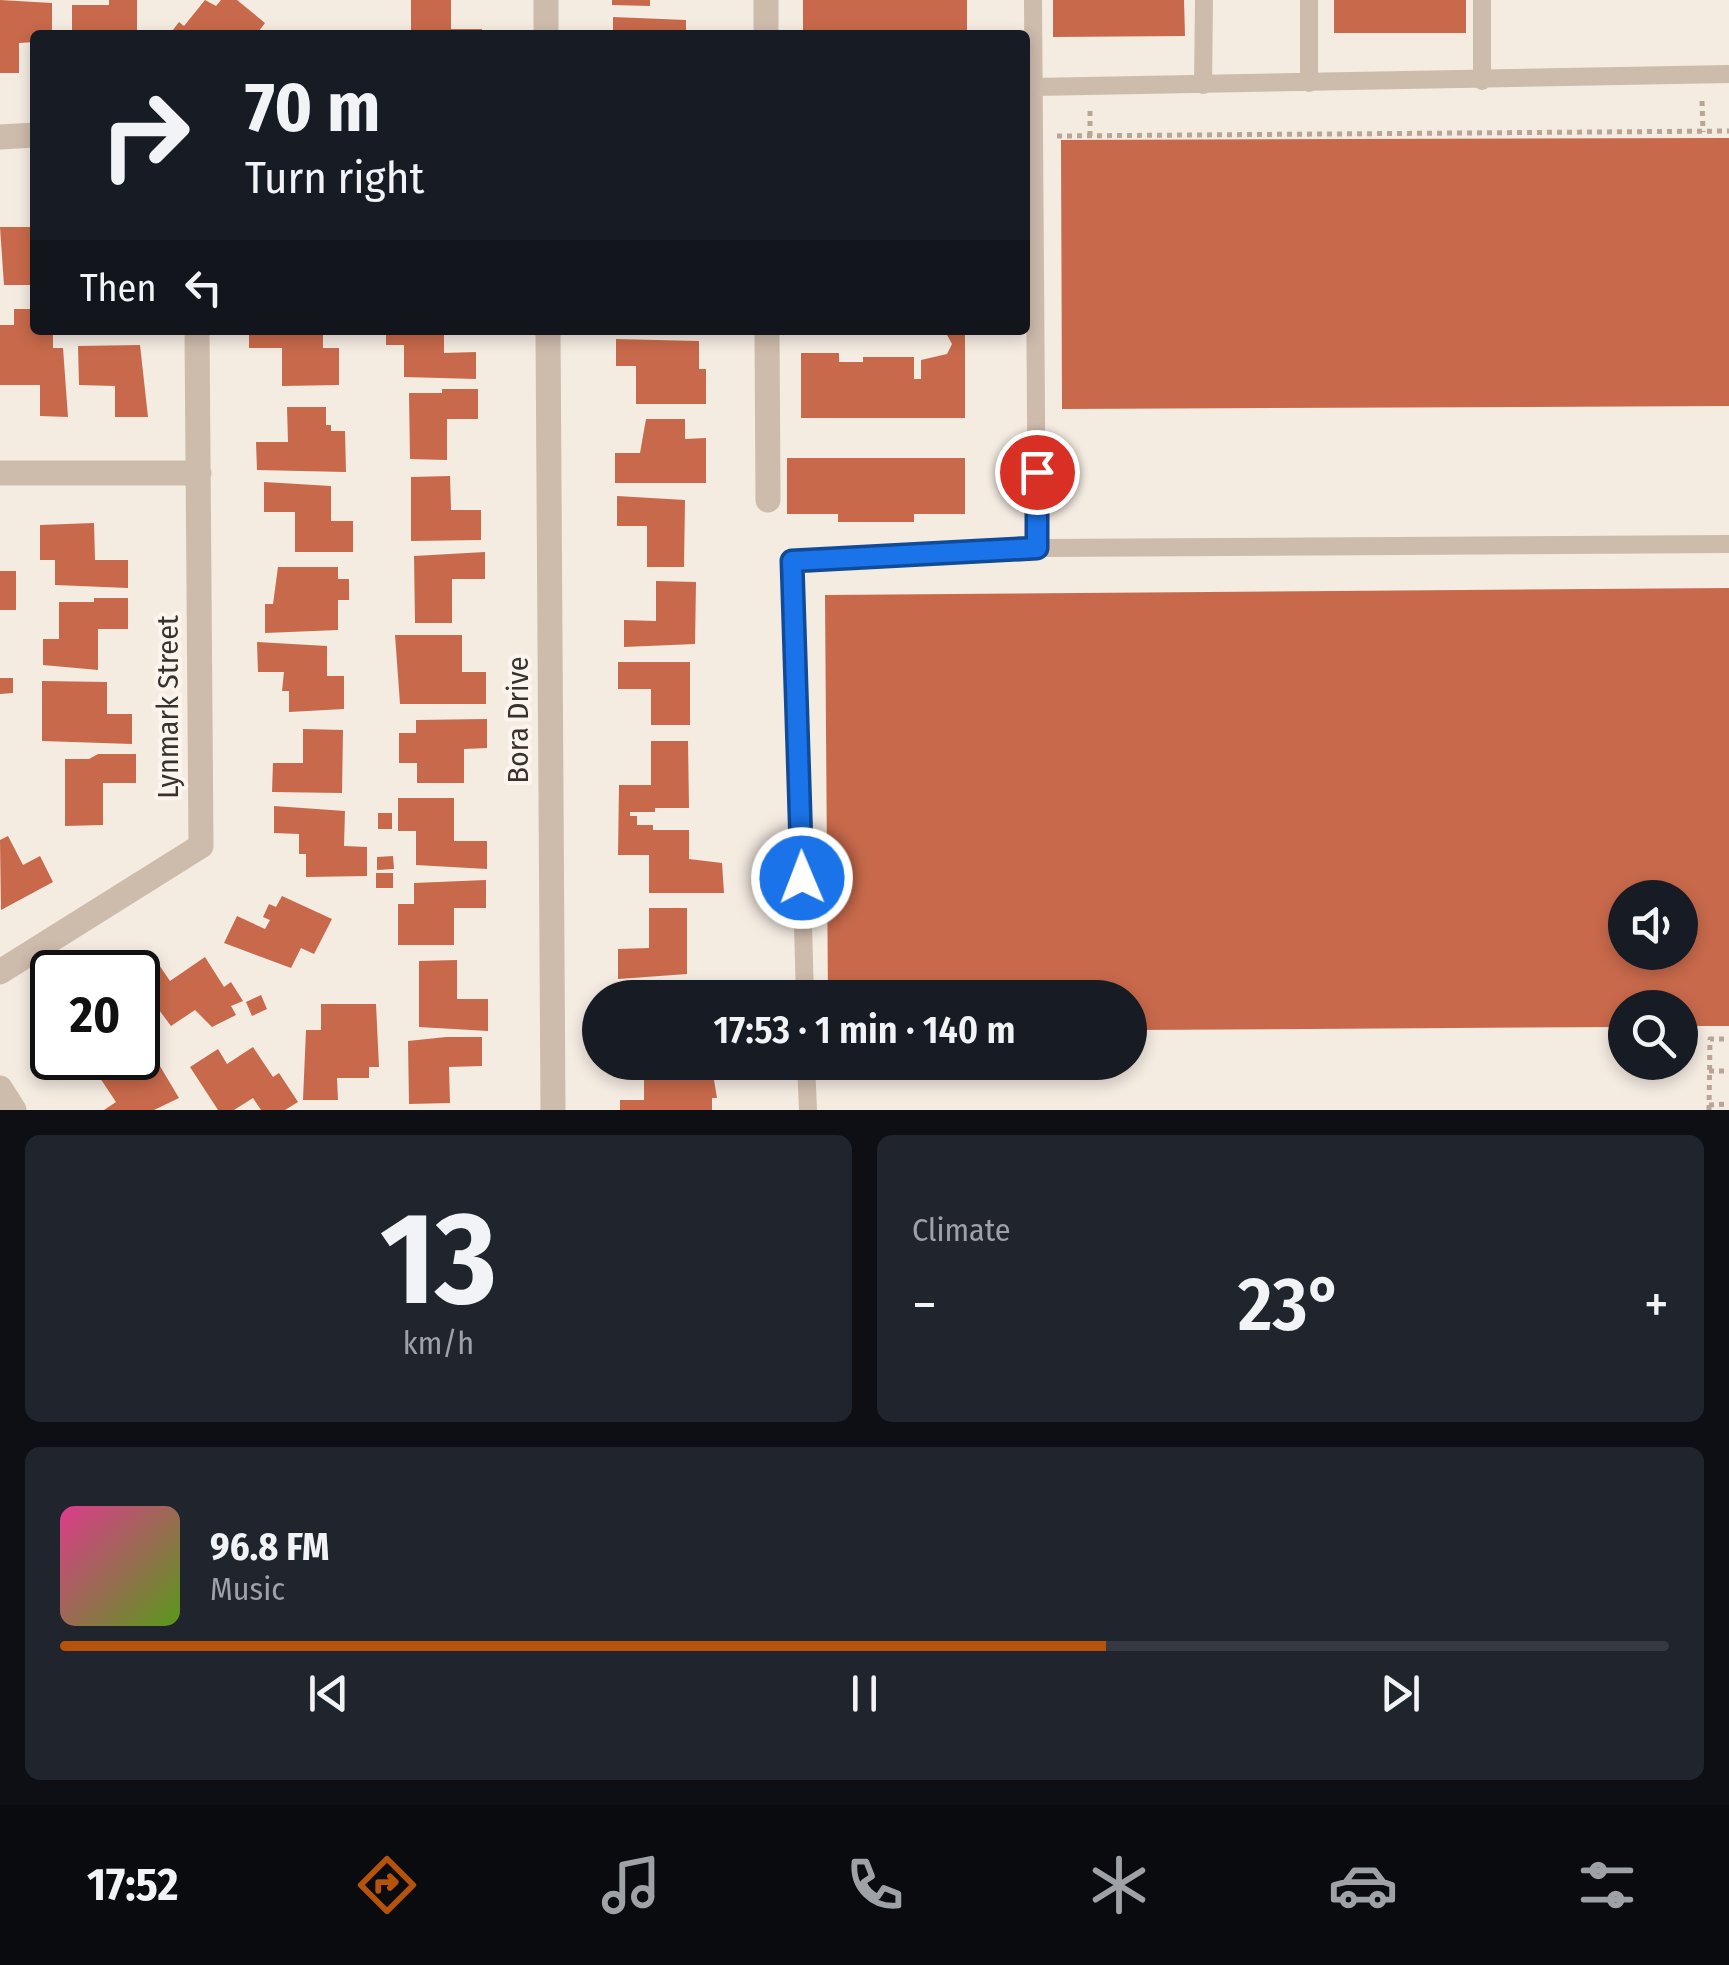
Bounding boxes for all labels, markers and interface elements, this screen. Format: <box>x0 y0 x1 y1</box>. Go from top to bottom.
text: 70 m <box>245 66 380 150</box>
icon: right <box>80 70 210 200</box>
text: Turn right <box>245 151 424 205</box>
icon: left <box>176 260 231 315</box>
text: Then <box>80 265 156 311</box>
pin <box>995 430 1080 515</box>
icon: arrive <box>1010 445 1065 500</box>
street label: Lynmark Street <box>150 615 186 799</box>
street label: Bora Drive <box>500 657 536 784</box>
position arrow <box>750 826 854 930</box>
map controls <box>1608 880 1698 1080</box>
button: sound <box>1608 880 1698 970</box>
speed limit sign: 20 <box>30 950 160 1080</box>
button: search <box>1608 990 1698 1080</box>
text: 17:53 · 1 min · 140 m <box>714 1007 1016 1053</box>
text: 13 <box>380 1181 497 1337</box>
text: Climate <box>912 1211 1011 1249</box>
text: 23° <box>1238 1260 1343 1350</box>
text: − <box>912 1272 937 1338</box>
text: + <box>1644 1272 1669 1338</box>
text: km/h <box>403 1324 474 1362</box>
text: 96.8 FM <box>210 1524 329 1570</box>
text: Music <box>210 1570 285 1608</box>
icon: previous <box>301 1666 356 1721</box>
icon: pause <box>837 1666 892 1721</box>
icon: next <box>1373 1666 1428 1721</box>
icon: directions <box>352 1850 422 1920</box>
icon: music <box>596 1850 666 1920</box>
icon: phone <box>840 1850 910 1920</box>
icon: climate <box>1084 1850 1154 1920</box>
icon: car <box>1328 1850 1398 1920</box>
icon: filters <box>1572 1850 1642 1920</box>
text: 17:52 <box>87 1858 178 1912</box>

